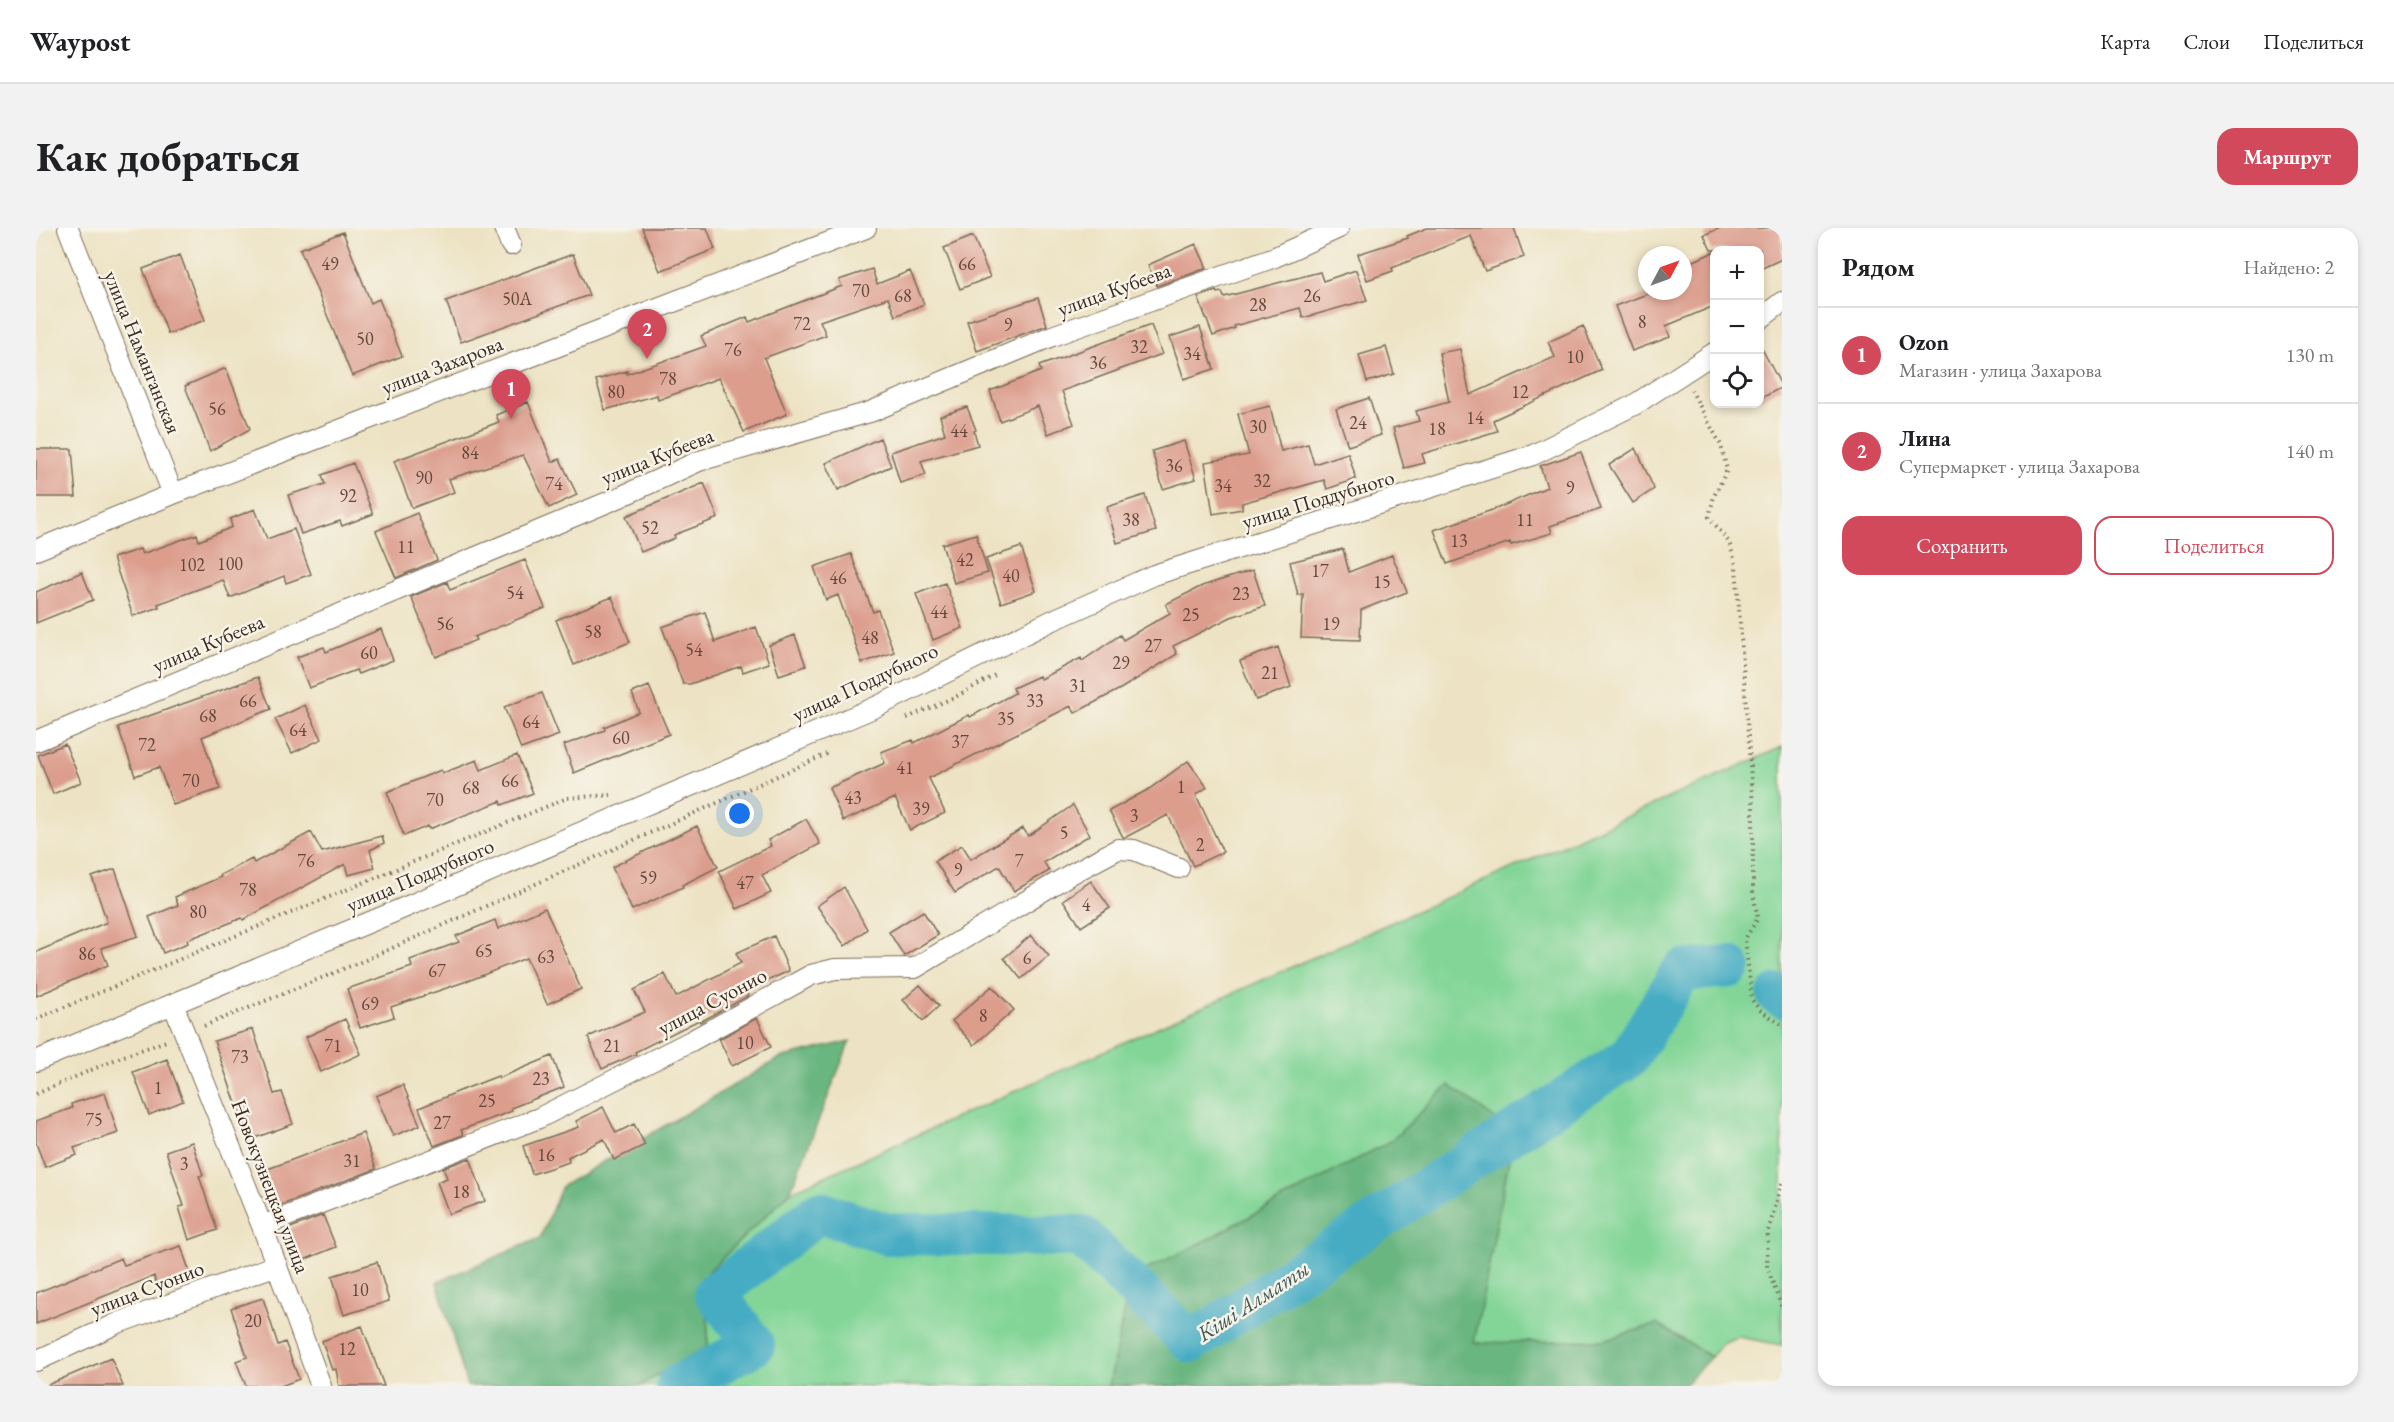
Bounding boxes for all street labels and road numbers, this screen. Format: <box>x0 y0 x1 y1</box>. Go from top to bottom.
street label: улица Кубеева <box>1054 256 1175 322</box>
street label: улица Наманганская <box>98 266 188 438</box>
street label: улица Захарова <box>377 329 507 401</box>
street label: улица Кубеева <box>597 421 718 491</box>
street label: улица Поддубного <box>1239 463 1397 535</box>
street label: улица Кубеева <box>148 607 269 679</box>
street label: улица Поддубного <box>788 636 942 728</box>
street label: улица Поддубного <box>342 832 498 918</box>
street label: улица Суонио <box>653 961 771 1041</box>
street label: Новокузнецкая улица <box>225 1095 317 1277</box>
street label: улица Суонио <box>86 1254 208 1322</box>

